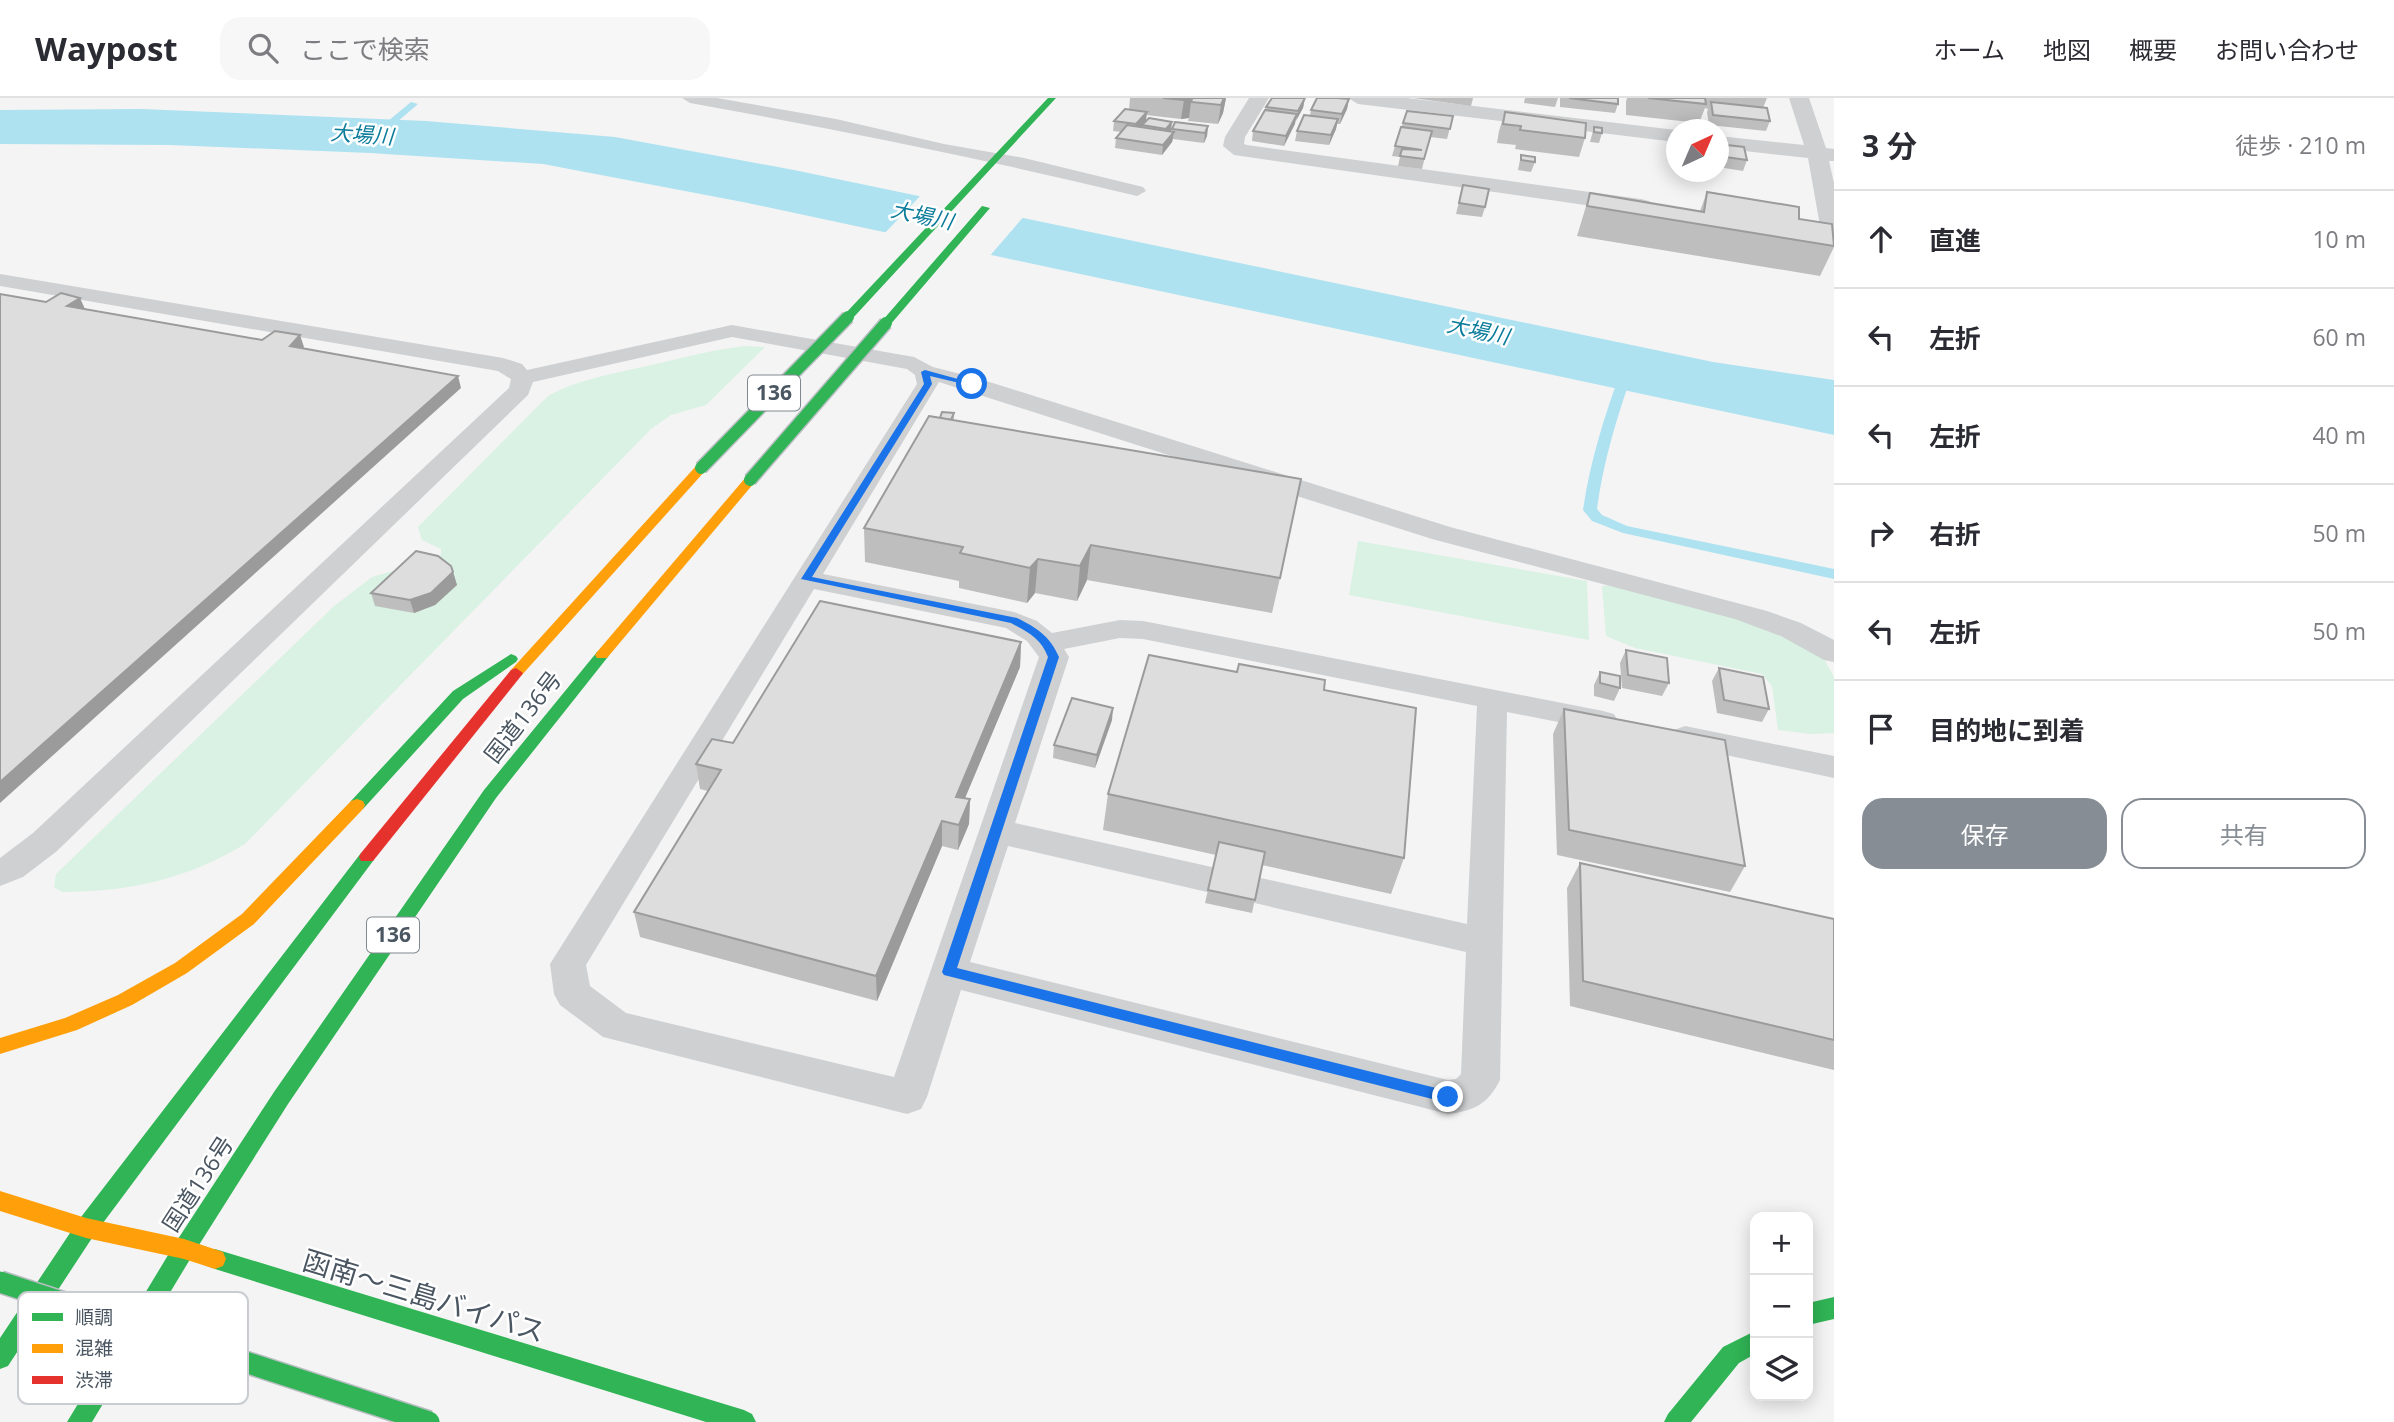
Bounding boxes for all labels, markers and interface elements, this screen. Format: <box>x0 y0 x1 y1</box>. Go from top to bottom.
search box <box>220 17 710 80</box>
text: Waypost <box>35 26 178 71</box>
icon: search <box>244 29 282 67</box>
text: ここで検索 <box>300 31 430 67</box>
text: ホーム <box>1934 33 2005 66</box>
text: 地図 <box>2043 33 2091 66</box>
text: 概要 <box>2129 33 2177 66</box>
text: お問い合わせ <box>2215 33 2359 66</box>
water label: 大場川 <box>330 118 396 150</box>
north arrow <box>1666 119 1729 182</box>
text: 3 分 <box>1862 125 1917 166</box>
text: 徒歩 · 210 m <box>2235 129 2366 161</box>
water label: 大場川 <box>888 195 958 236</box>
icon: ahead <box>1862 220 1900 258</box>
text: 直進 <box>1929 222 1981 258</box>
text: 10 m <box>2312 223 2366 255</box>
water label: 大場川 <box>1444 310 1514 351</box>
icon: left <box>1862 318 1900 356</box>
text: 左折 <box>1929 320 1981 356</box>
text: 60 m <box>2312 321 2366 353</box>
route start <box>956 368 987 399</box>
road number: 136 <box>748 376 800 410</box>
icon: left <box>1862 416 1900 454</box>
text: 左折 <box>1929 418 1981 454</box>
text: 40 m <box>2312 419 2366 451</box>
icon: right <box>1862 514 1900 552</box>
text: 右折 <box>1929 516 1981 552</box>
text: 50 m <box>2312 517 2366 549</box>
icon: left <box>1862 612 1900 650</box>
text: 左折 <box>1929 614 1981 650</box>
text: 50 m <box>2312 615 2366 647</box>
street label: 国道136号 <box>476 664 568 769</box>
icon: arrive <box>1862 710 1900 748</box>
text: 目的地に到着 <box>1929 712 2085 748</box>
button: 保存 <box>1862 798 2107 869</box>
button: 共有 <box>2121 798 2366 869</box>
road number: 136 <box>367 918 419 952</box>
route end <box>1432 1081 1463 1112</box>
street label: 国道136号 <box>154 1129 240 1238</box>
map controls <box>1750 1212 1813 1401</box>
button: + <box>1750 1212 1813 1275</box>
street label: 函南～三島バイパス <box>299 1240 550 1350</box>
button: − <box>1750 1275 1813 1338</box>
legend <box>18 1292 248 1404</box>
text: 順調 <box>75 1304 113 1330</box>
text: 混雑 <box>75 1335 113 1361</box>
button: layers <box>1750 1338 1813 1401</box>
text: 渋滞 <box>75 1367 113 1393</box>

